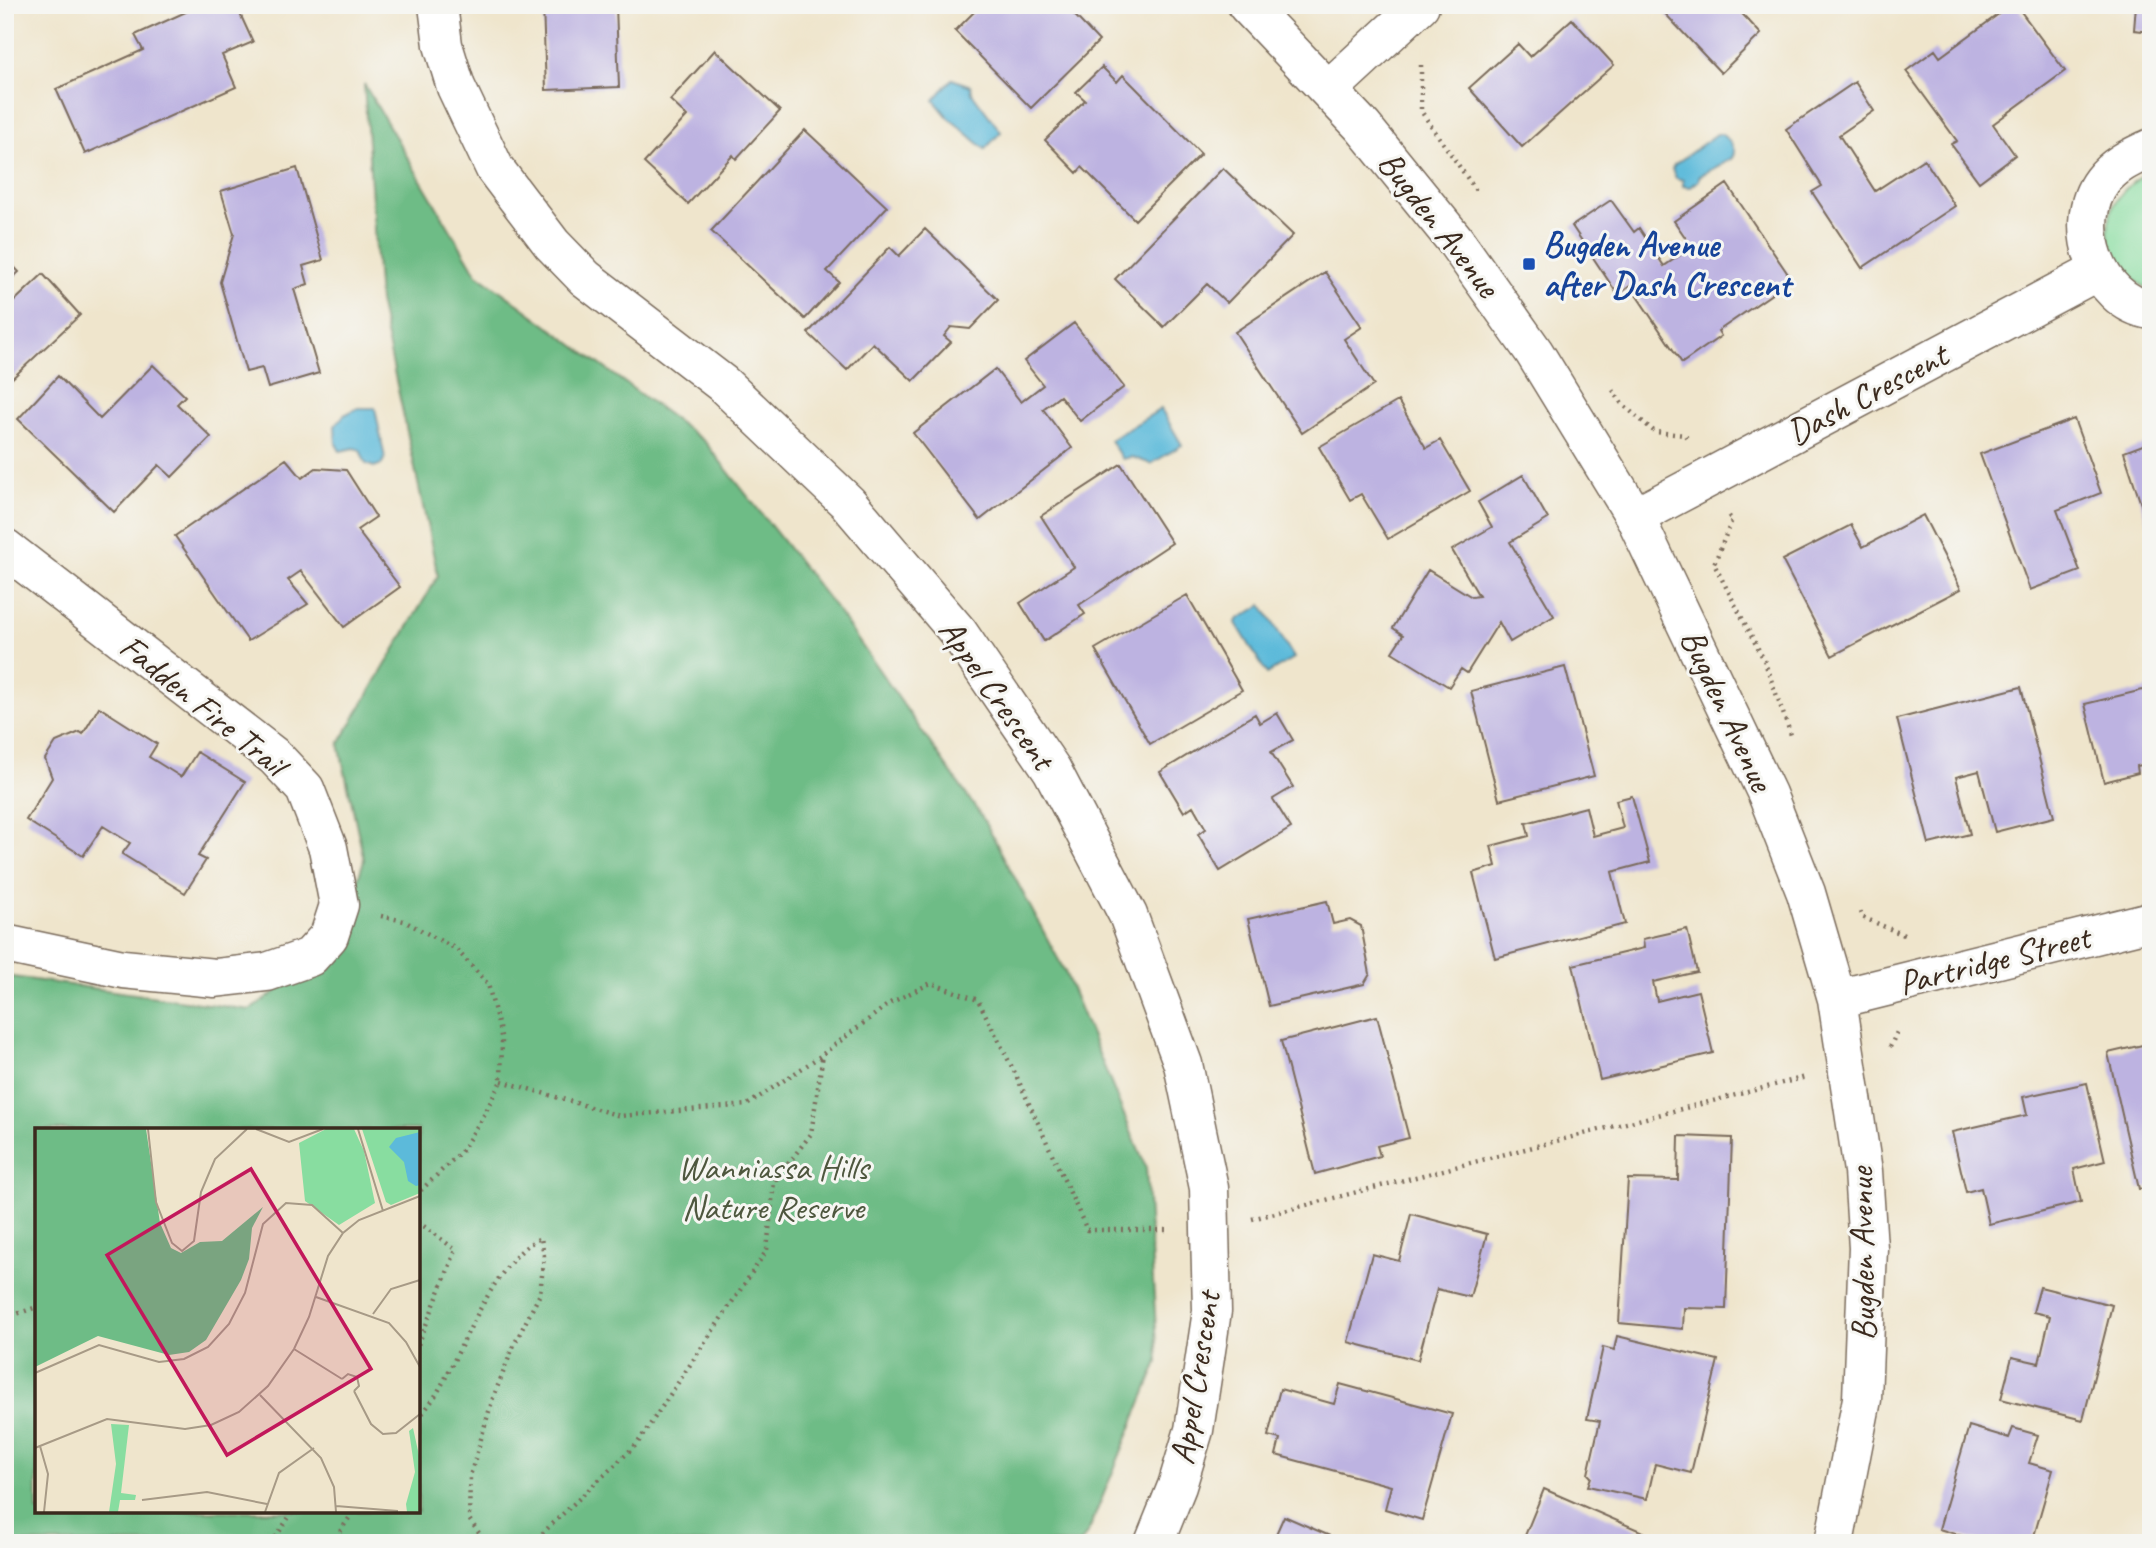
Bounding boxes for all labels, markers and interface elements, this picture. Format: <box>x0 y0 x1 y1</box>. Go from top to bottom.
street label: Bugden Avenue <box>1368 142 1512 308</box>
place label: Bugden Avenue after Dash Crescent <box>1543 222 1795 307</box>
marker: Bugden Avenue after Dash Crescent <box>1521 256 1537 272</box>
street label: Dash Crescent <box>1779 331 1958 455</box>
street label: Appel Crescent <box>929 610 1067 781</box>
street label: Bugden Avenue <box>1670 622 1785 800</box>
street label: Fadden Fire Trail <box>111 624 300 790</box>
street label: Partridge Street <box>1894 914 2097 1005</box>
inset map <box>35 1128 420 1513</box>
park label: Wanniassa Hills Nature Reserve <box>678 1145 871 1230</box>
street label: Bugden Avenue <box>1838 1164 1886 1341</box>
street label: Appel Crescent <box>1159 1285 1231 1467</box>

